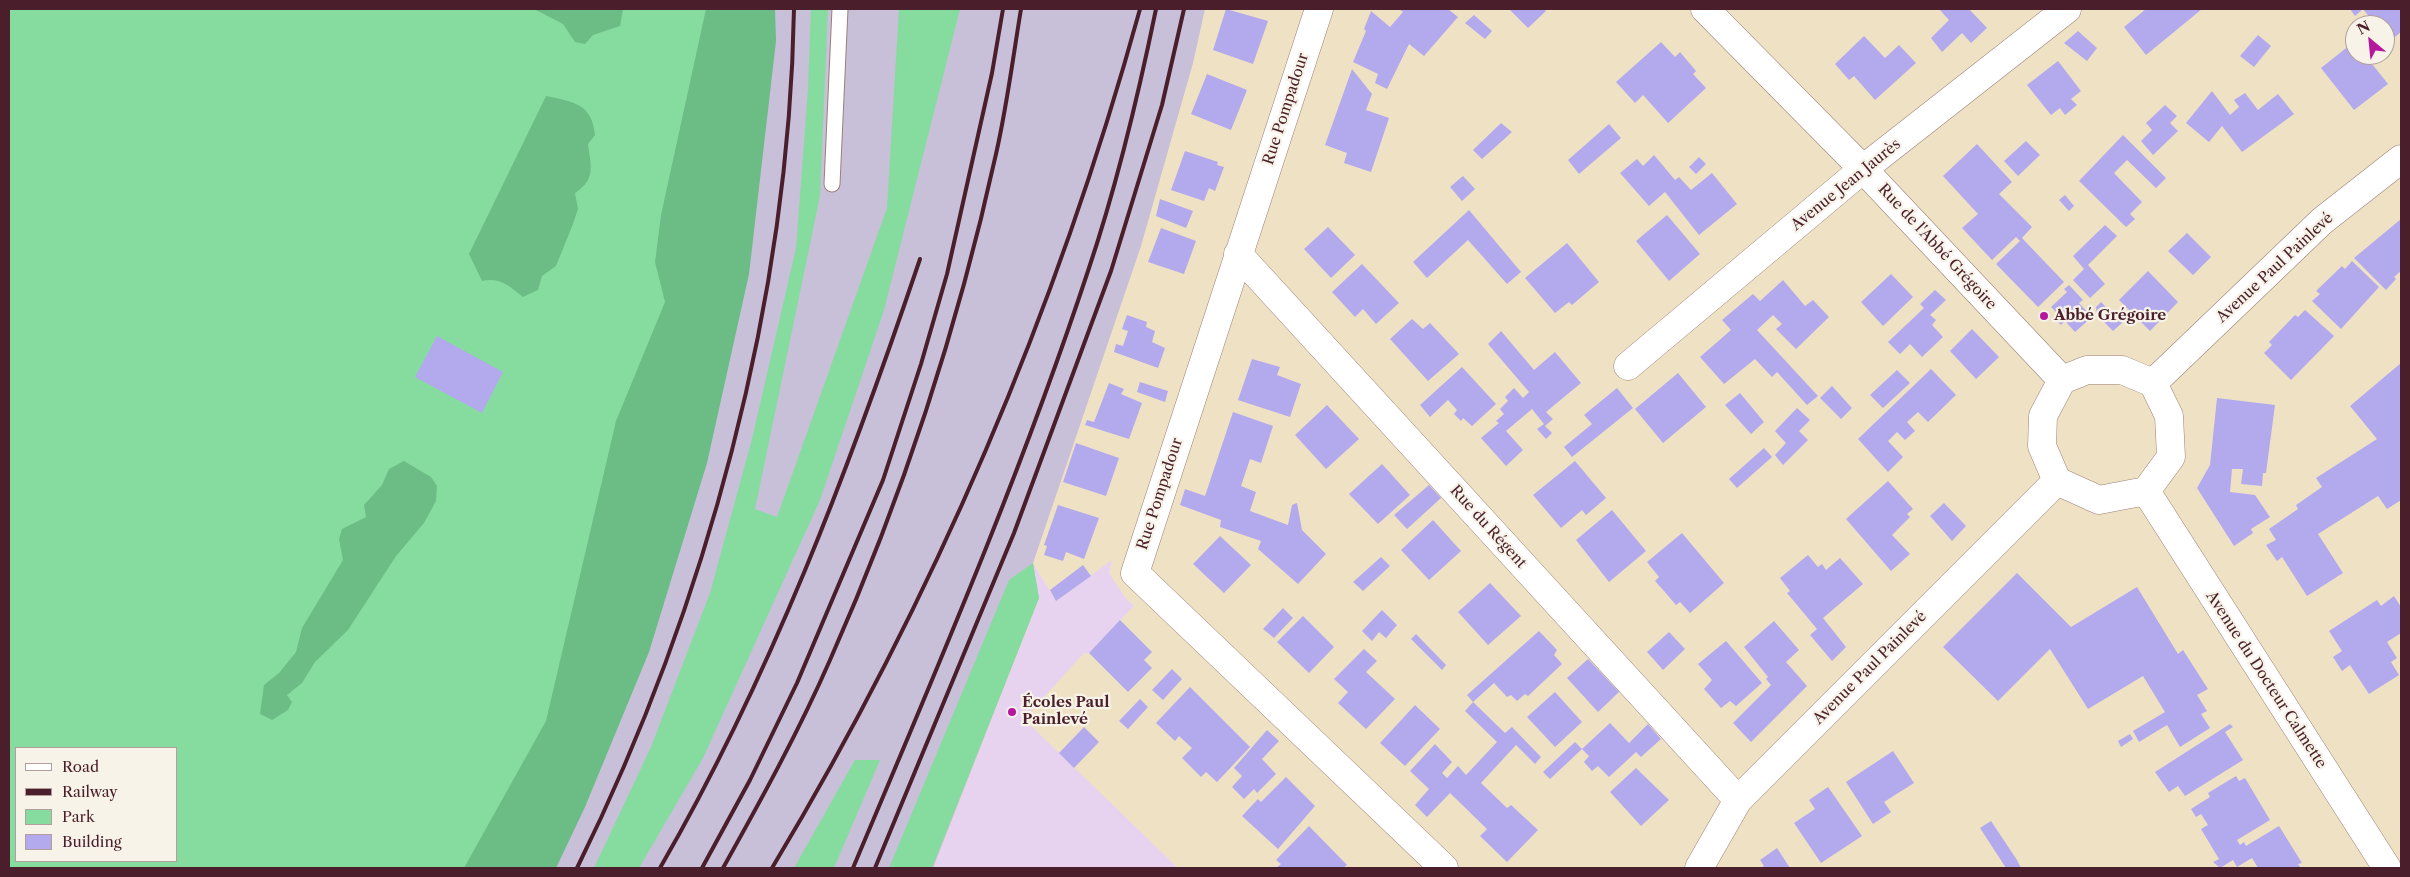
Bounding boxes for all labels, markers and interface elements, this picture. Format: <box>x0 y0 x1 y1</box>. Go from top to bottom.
north arrow <box>2345 15 2395 65</box>
text: N <box>2354 17 2373 38</box>
street label: Rue Pompadour <box>1259 51 1313 167</box>
street label: Avenue Jean Jaurès <box>1788 135 1904 235</box>
street label: Rue de l'Abbé Grégoire <box>1874 180 2000 314</box>
street label: Avenue Paul Painlevé <box>2213 209 2337 327</box>
place label: Abbé Grégoire <box>2054 307 2166 325</box>
marker: Abbé Grégoire <box>2038 310 2050 322</box>
street label: Rue Pompadour <box>1133 436 1187 552</box>
street label: Rue du Régent <box>1446 482 1530 572</box>
street label: Avenue du Docteur Calmette <box>2202 588 2330 772</box>
street label: Avenue Paul Painlevé <box>1810 608 1930 728</box>
place label: Écoles Paul Painlevé <box>1022 694 1110 729</box>
marker: Écoles Paul Painlevé <box>1006 706 1018 718</box>
legend <box>15 747 178 862</box>
text: Road <box>62 757 99 776</box>
text: Railway <box>62 782 118 801</box>
text: Park <box>62 807 95 826</box>
text: Building <box>62 832 122 851</box>

